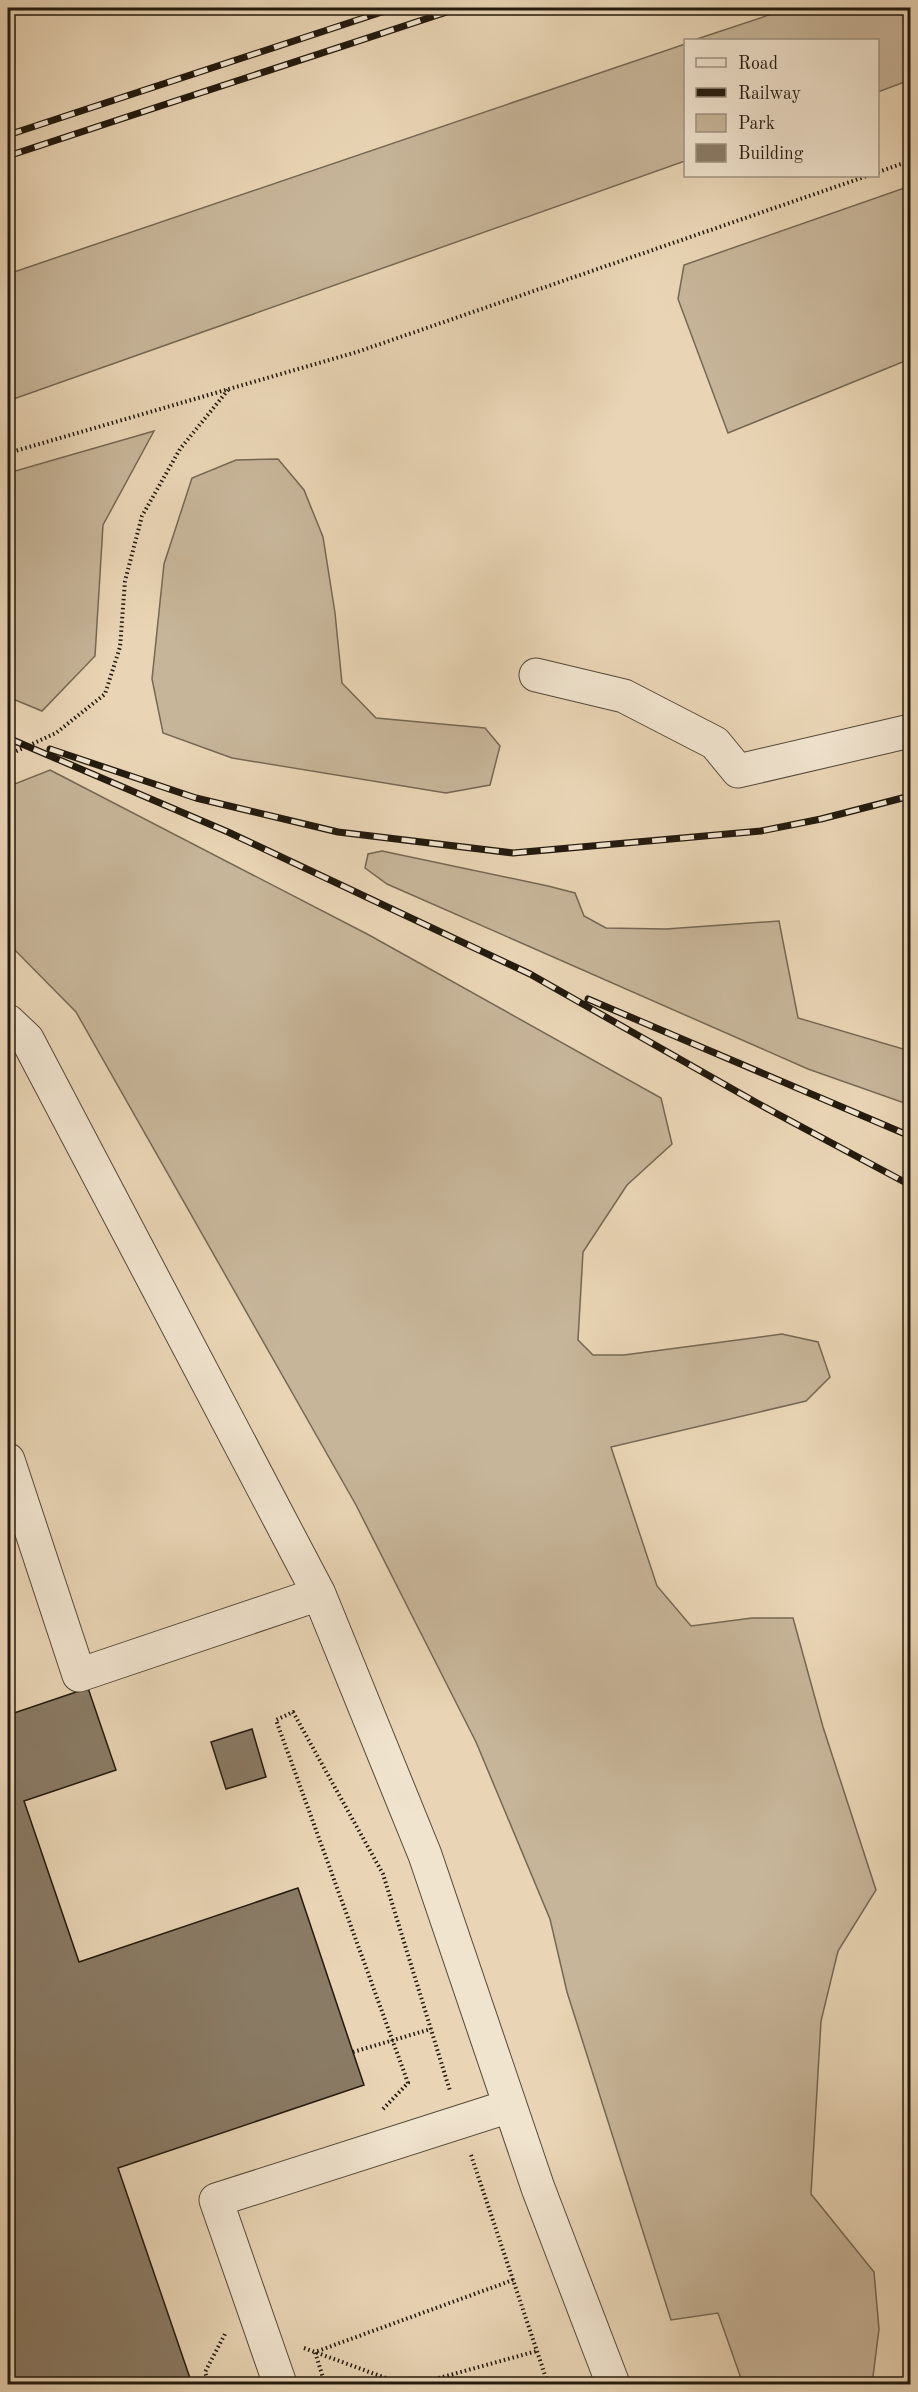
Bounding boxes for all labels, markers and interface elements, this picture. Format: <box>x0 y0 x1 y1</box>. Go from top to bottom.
legend <box>684 39 879 177</box>
text: Road <box>738 55 778 73</box>
text: Railway <box>738 85 801 103</box>
text: Park <box>738 115 775 133</box>
text: Building <box>738 145 804 163</box>

